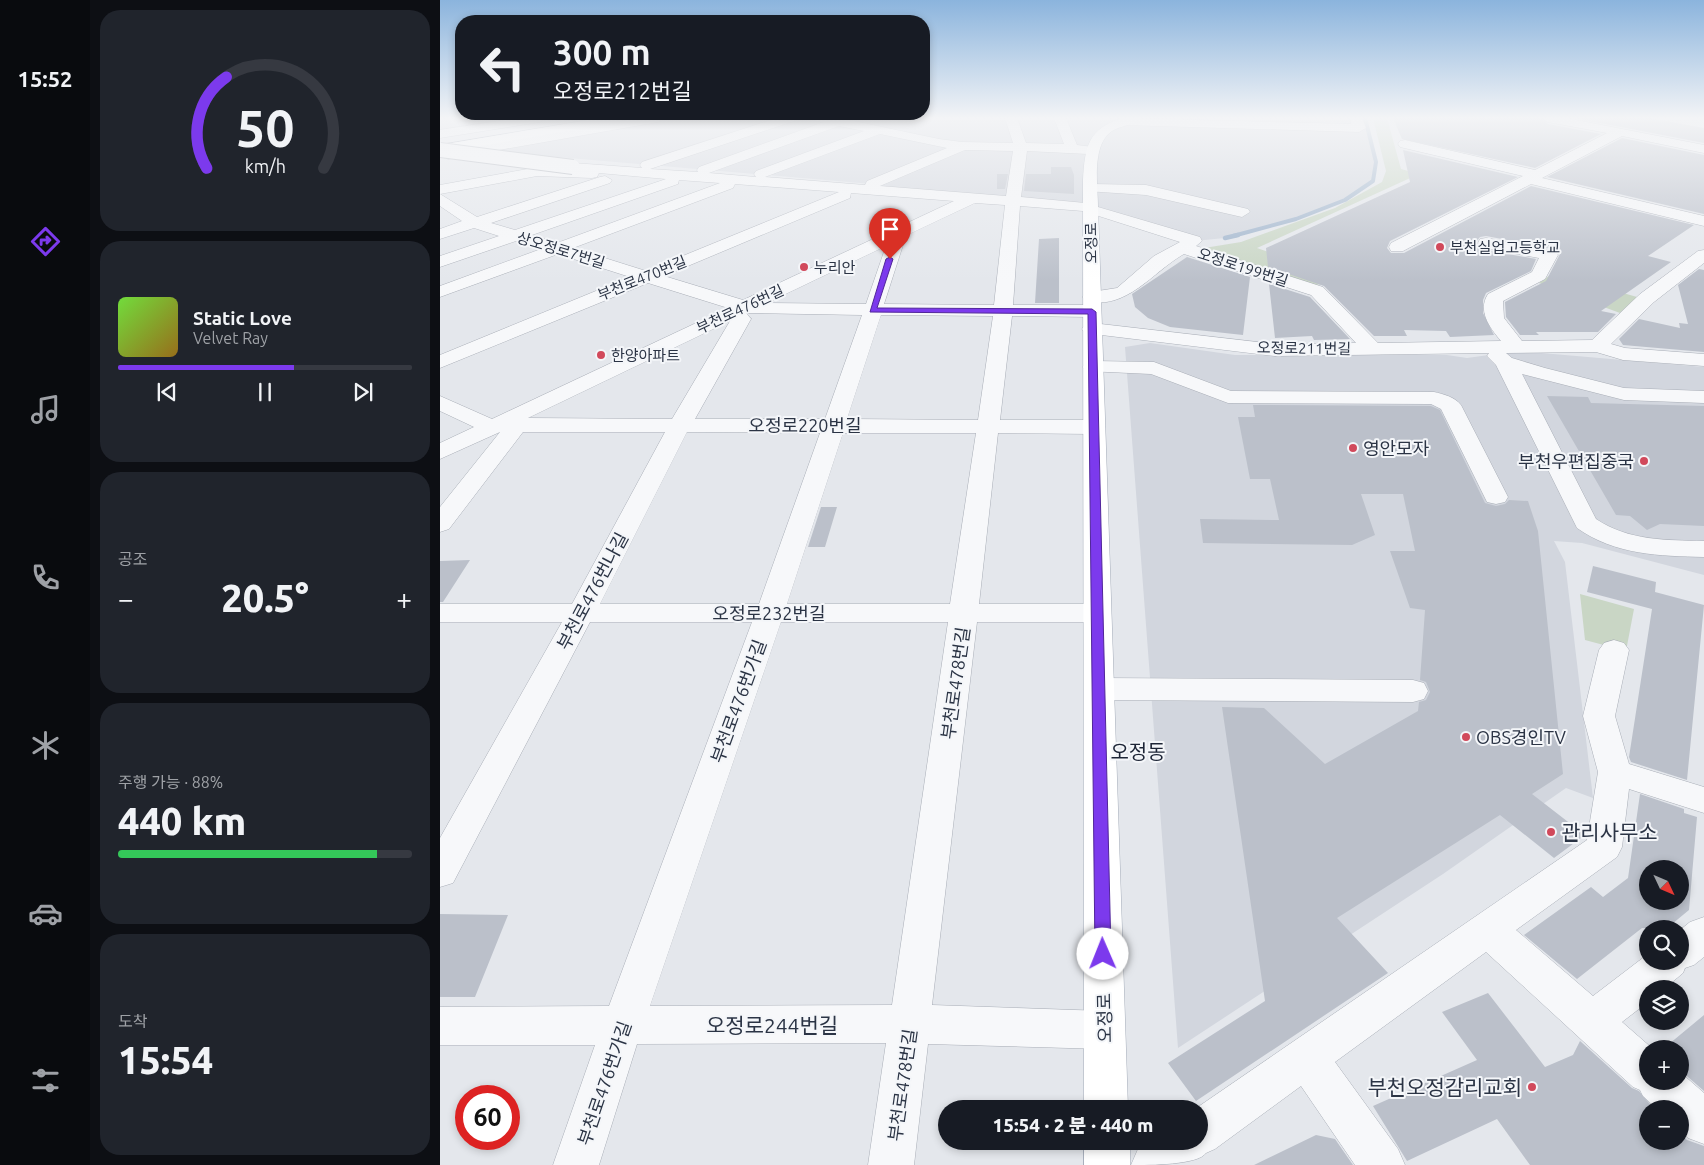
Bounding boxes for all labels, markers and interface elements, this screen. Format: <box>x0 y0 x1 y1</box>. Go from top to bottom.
text: 300 m <box>553 32 651 72</box>
icon: left <box>470 35 535 100</box>
text: 15:52 <box>17 66 73 91</box>
text: 오정로212번길 <box>553 78 691 103</box>
text: 50 <box>236 99 294 157</box>
text: km/h <box>244 156 286 176</box>
pin <box>869 208 911 259</box>
icon: arrive <box>876 215 904 243</box>
street label: 오정로 <box>1082 222 1100 264</box>
icon: directions <box>28 224 63 259</box>
street label: 상오정로7번길 <box>515 229 607 271</box>
place label: 부천실업고등학교 <box>1450 239 1560 256</box>
marker: 부천실업고등학교 <box>1434 241 1446 253</box>
street label: 오정로199번길 <box>1195 244 1291 290</box>
street label: 부천로470번길 <box>595 252 689 304</box>
place label: 누리안 <box>814 259 856 276</box>
marker: 누리안 <box>798 261 810 273</box>
street label: 부천로476번길 <box>694 281 786 337</box>
text: Static Love <box>193 307 292 329</box>
text: Velvet Ray <box>193 329 268 347</box>
street label: 오정로211번길 <box>1257 339 1351 357</box>
place label: 한양아파트 <box>611 347 680 364</box>
marker: 한양아파트 <box>595 349 607 361</box>
icon: previous <box>153 378 181 406</box>
icon: pause <box>251 378 279 406</box>
icon: next <box>349 378 377 406</box>
icon: music <box>28 392 63 427</box>
street label: 오정로220번길 <box>748 415 862 435</box>
place label: 영안모자 <box>1363 438 1430 458</box>
marker: 영안모자 <box>1347 442 1359 454</box>
place label: 부천우편집중국 <box>1518 451 1634 471</box>
marker: 부천우편집중국 <box>1638 455 1650 467</box>
street label: 부천로476번나길 <box>553 529 631 653</box>
text: 공조 <box>118 550 147 568</box>
icon: phone <box>28 560 63 595</box>
text: 20.5° <box>221 577 309 619</box>
text: − <box>118 583 134 614</box>
text: + <box>396 583 412 614</box>
street label: 오정로232번길 <box>712 603 826 623</box>
street label: 부천로478번길 <box>937 626 973 740</box>
street label: 부천로476번가길 <box>706 637 770 765</box>
place label: OBS경인TV <box>1476 727 1566 747</box>
icon: climate <box>28 728 63 763</box>
marker: OBS경인TV <box>1460 731 1472 743</box>
district label: 오정동 <box>1110 740 1166 763</box>
text: 주행 가능 · 88% <box>118 773 223 791</box>
text: 440 km <box>118 800 246 842</box>
place label: 관리사무소 <box>1561 820 1658 844</box>
marker: 관리사무소 <box>1545 826 1557 838</box>
north arrow <box>1639 860 1689 910</box>
map controls <box>1639 860 1689 1150</box>
icon: car <box>28 896 63 931</box>
button: search <box>1639 920 1689 970</box>
position arrow <box>1076 927 1128 979</box>
button: layers <box>1639 980 1689 1030</box>
street label: 오정로 <box>1094 993 1114 1043</box>
text: 도착 <box>118 1012 147 1030</box>
street label: 오정로244번길 <box>706 1013 838 1037</box>
street label: 부천로476번가길 <box>573 1018 635 1148</box>
street label: 부천로478번길 <box>884 1028 920 1142</box>
text: 15:54 <box>118 1039 213 1081</box>
button: + <box>1639 1040 1689 1090</box>
icon: filters <box>28 1063 63 1098</box>
place label: 부천오정감리교회 <box>1367 1075 1522 1099</box>
marker: 부천오정감리교회 <box>1526 1081 1538 1093</box>
speed limit sign: 60 <box>455 1085 520 1150</box>
button: − <box>1639 1100 1689 1150</box>
text: 15:54 · 2 분 · 440 m <box>993 1114 1153 1136</box>

